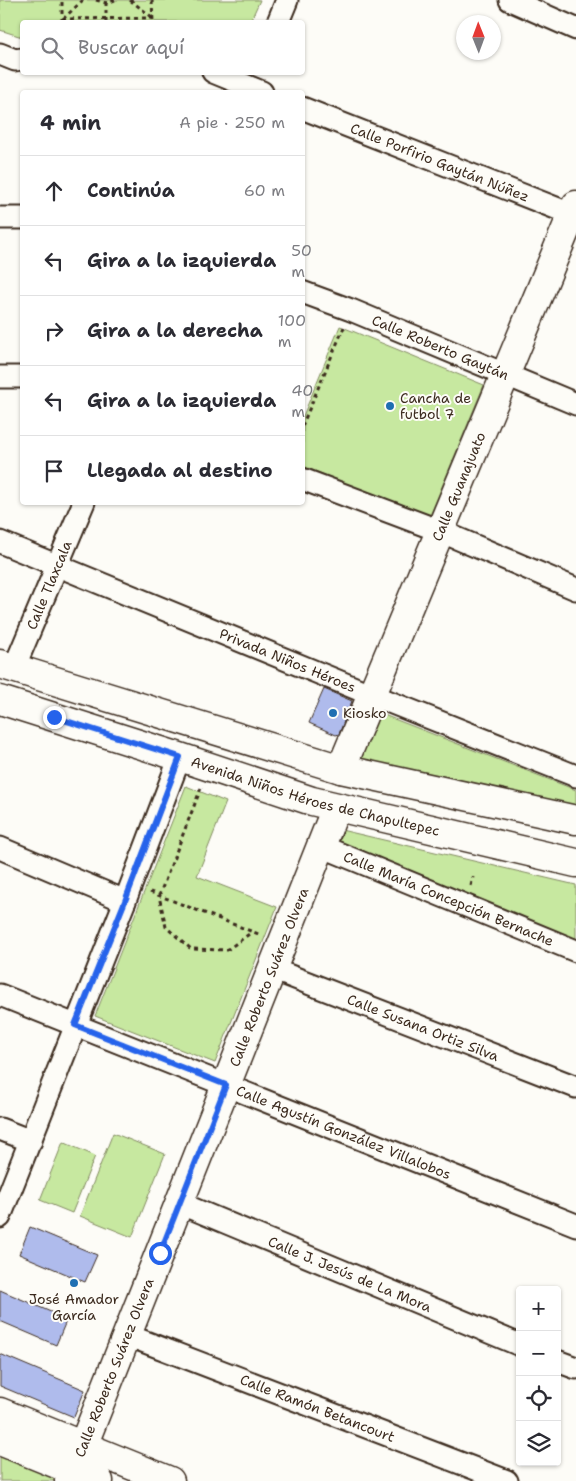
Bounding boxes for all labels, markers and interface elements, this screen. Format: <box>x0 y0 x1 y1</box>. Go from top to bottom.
north arrow <box>456 15 501 60</box>
search box <box>20 20 305 75</box>
icon: search <box>38 34 66 62</box>
text: Buscar aquí <box>78 35 184 60</box>
text: 4 min <box>40 109 101 137</box>
text: A pie · 250 m <box>179 112 285 133</box>
street label: Calle Porfirio Gaytán Núñez <box>348 119 532 206</box>
icon: ahead <box>40 177 68 205</box>
text: Continúa <box>87 178 175 203</box>
text: 60 m <box>244 180 285 201</box>
text: 50 m <box>291 240 312 282</box>
icon: left <box>40 247 68 275</box>
text: Gira a la izquierda <box>87 248 276 273</box>
text: 100 m <box>278 310 306 352</box>
street label: Calle Roberto Gaytán <box>369 311 512 384</box>
icon: right <box>40 317 68 345</box>
text: Gira a la derecha <box>87 318 263 343</box>
text: 40 m <box>291 380 313 422</box>
icon: left <box>40 387 68 415</box>
text: Gira a la izquierda <box>87 388 276 413</box>
place label: Cancha de futbol 7 <box>400 389 471 423</box>
marker: Cancha de futbol 7 <box>384 400 396 412</box>
street label: Calle Guanajuato <box>428 429 489 544</box>
icon: arrive <box>40 457 68 485</box>
text: Llegada al destino <box>87 458 273 483</box>
street label: Calle Tlaxcala <box>22 538 76 632</box>
street label: Privada Niños Héroes <box>217 624 359 696</box>
place label: Kiosko <box>343 704 386 722</box>
route end <box>43 706 66 729</box>
marker: Kiosko <box>327 707 339 719</box>
street label: Avenida Niños Héroes de Chapultepec <box>189 752 442 840</box>
street label: Calle María Concepción Bernache <box>341 847 557 950</box>
street label: Calle Roberto Suárez Olvera <box>225 885 313 1069</box>
street label: Calle Susana Ortiz Silva <box>345 990 502 1065</box>
street label: Calle Agustín González Villalobos <box>234 1081 454 1183</box>
street label: Calle J. Jesús de La Mora <box>265 1232 434 1316</box>
route start <box>149 1242 172 1265</box>
street label: Calle Roberto Suárez Olvera <box>70 1275 158 1460</box>
marker: José Amador García <box>68 1277 80 1289</box>
map controls <box>516 1286 561 1466</box>
button: + <box>516 1286 561 1331</box>
place label: José Amador García <box>29 1290 120 1324</box>
button: − <box>516 1331 561 1376</box>
street label: Calle Ramón Betancourt <box>237 1370 397 1446</box>
button: locate <box>516 1376 561 1421</box>
button: layers <box>516 1421 561 1466</box>

